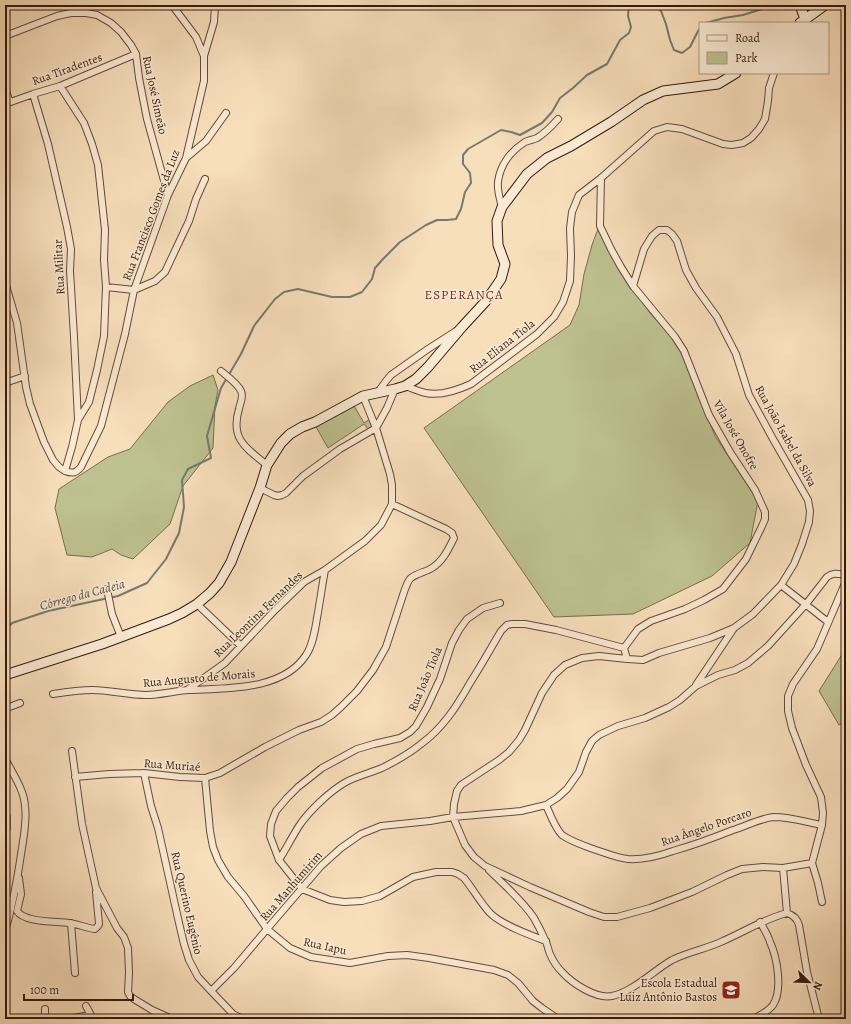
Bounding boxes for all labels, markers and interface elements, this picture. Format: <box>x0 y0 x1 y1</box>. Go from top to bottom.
legend <box>699 22 829 74</box>
text: Road <box>735 30 761 46</box>
street label: Rua Tiradentes <box>30 49 104 89</box>
text: Park <box>735 50 758 66</box>
street label: Rua José Simeão <box>139 54 171 136</box>
street label: Rua Francisco Gomes da Luz <box>119 147 183 283</box>
street label: Rua Militar <box>50 239 68 295</box>
district label: ESPERANÇA <box>424 286 504 303</box>
street label: Rua Eliana Tiola <box>466 315 538 377</box>
street label: Rua João Isabel da Silva <box>751 382 821 490</box>
street label: Vila José Onofre <box>709 396 762 473</box>
street label: Rua Leontina Fernandes <box>210 567 306 661</box>
water label: Córrego da Cadeia <box>38 575 127 614</box>
street label: Rua João Tiola <box>404 644 446 714</box>
street label: Rua Augusto de Morais <box>142 665 256 691</box>
street label: Rua Muriaé <box>143 755 201 775</box>
street label: Rua Ângelo Porcaro <box>658 804 754 850</box>
street label: Rua Manhumirim <box>256 848 326 924</box>
street label: Rua Querino Eugênio <box>167 850 207 956</box>
street label: Rua Iapu <box>302 934 349 958</box>
north arrow <box>789 962 829 1002</box>
place label: Escola Estadual Luiz Antônio Bastos <box>619 975 717 1005</box>
scale bar <box>24 976 133 1002</box>
school or university icon: Escola Estadual Luiz Antônio Bastos <box>720 979 742 1001</box>
text: N <box>809 979 826 992</box>
text: 100 m <box>30 982 59 998</box>

